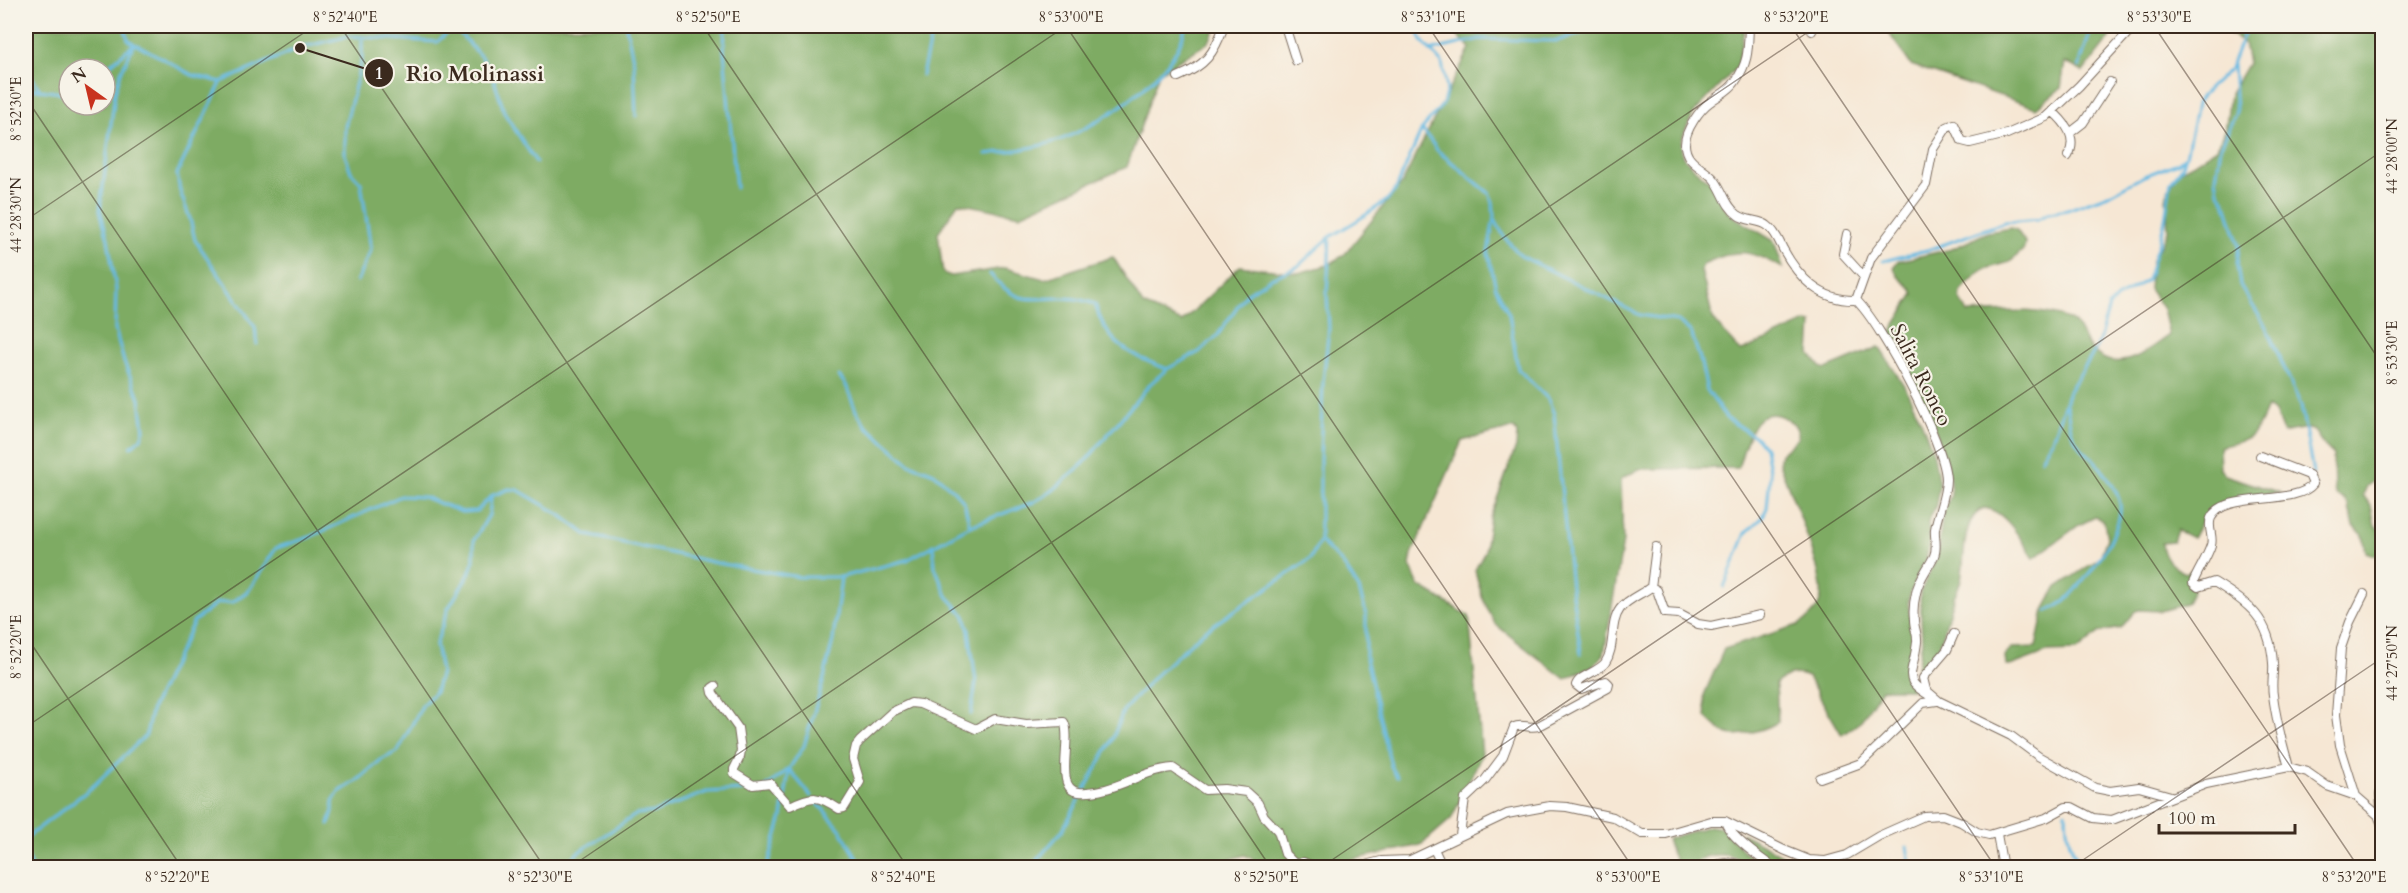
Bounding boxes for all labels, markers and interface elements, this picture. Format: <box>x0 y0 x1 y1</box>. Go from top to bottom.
text: 8°52'40"E <box>313 7 377 27</box>
text: 8°52'50"E <box>676 7 740 27</box>
text: 8°53'00"E <box>1039 7 1103 27</box>
text: 8°53'10"E <box>1401 7 1465 27</box>
text: 8°53'20"E <box>1764 7 1828 27</box>
text: 8°53'30"E <box>2127 7 2191 27</box>
callout: Rio Molinassi <box>364 53 556 93</box>
north arrow <box>57 57 117 117</box>
text: Rio Molinassi <box>406 59 544 89</box>
text: 1 <box>374 61 384 86</box>
text: N <box>67 62 91 88</box>
text: 8°52'30"E <box>6 77 26 141</box>
text: 44°28'00"N <box>2382 118 2402 194</box>
text: 44°28'30"N <box>6 177 26 253</box>
street label: Salita Ronco <box>1883 319 1959 431</box>
text: 8°53'30"E <box>2382 321 2402 385</box>
text: 8°52'20"E <box>6 615 26 679</box>
text: 44°27'50"N <box>2382 625 2402 701</box>
scale bar <box>2159 797 2296 835</box>
text: 100 m <box>2168 806 2216 831</box>
text: 8°52'20"E <box>145 867 209 887</box>
text: 8°52'30"E <box>508 867 572 887</box>
text: 8°52'40"E <box>871 867 935 887</box>
text: 8°52'50"E <box>1234 867 1298 887</box>
text: 8°53'00"E <box>1596 867 1660 887</box>
text: 8°53'10"E <box>1959 867 2023 887</box>
text: 8°53'20"E <box>2322 867 2386 887</box>

